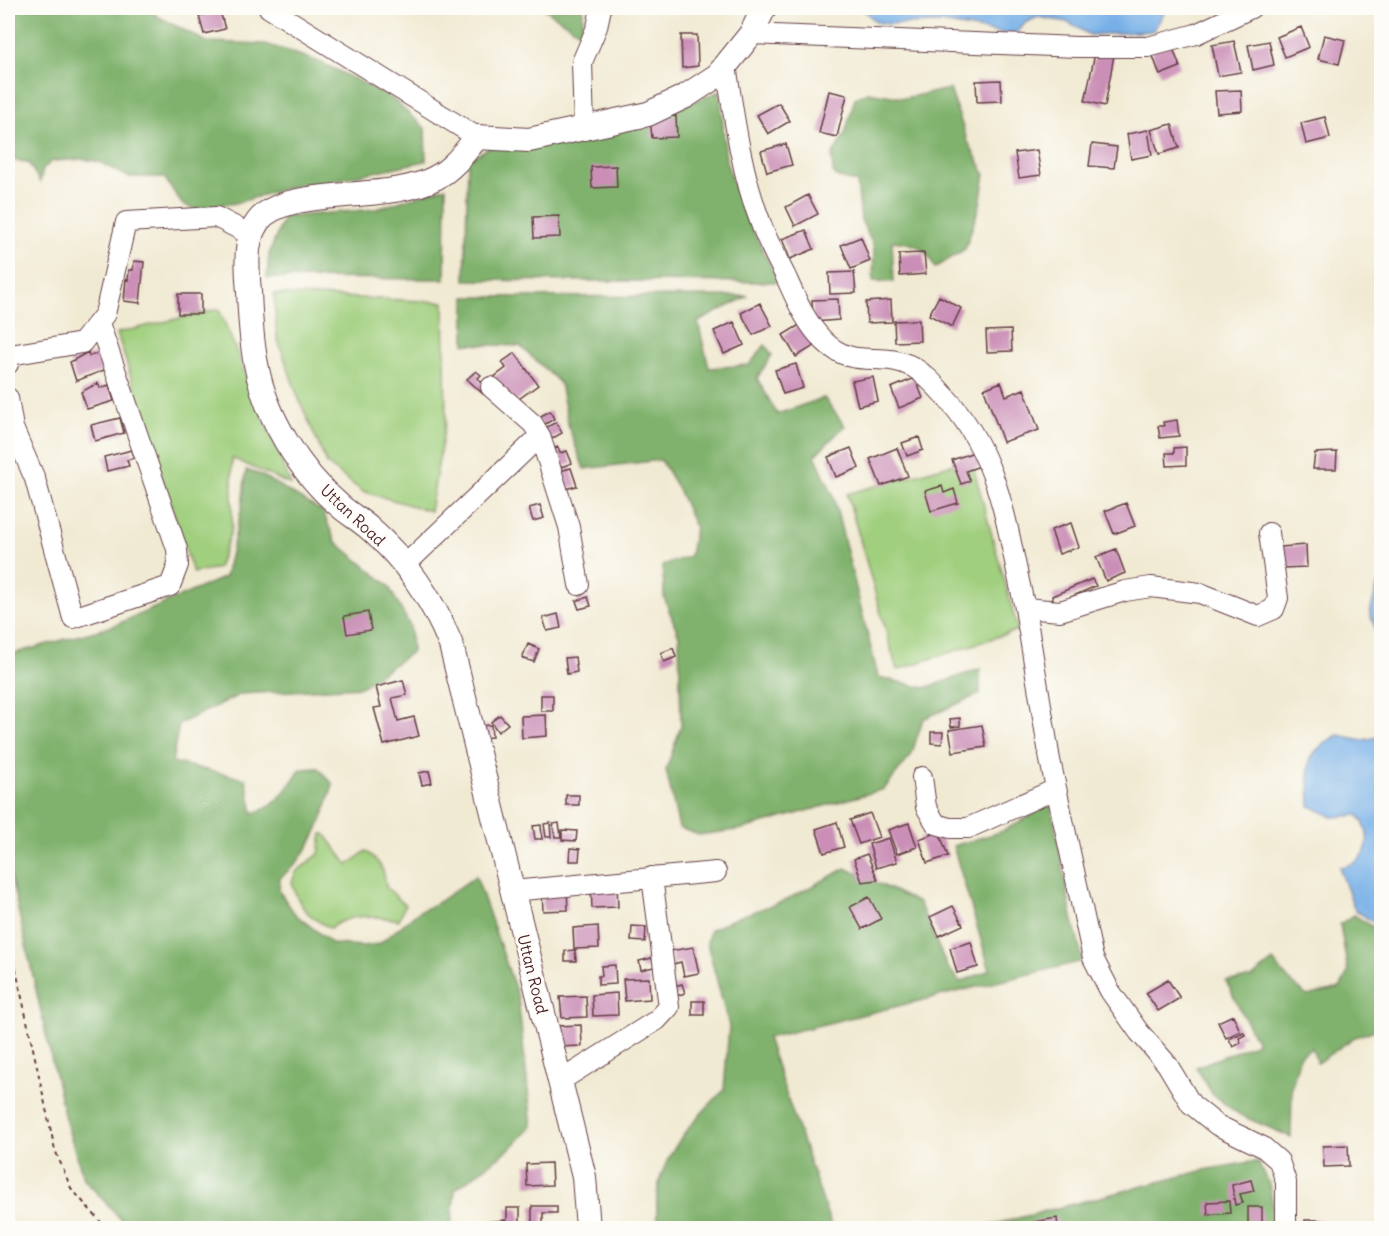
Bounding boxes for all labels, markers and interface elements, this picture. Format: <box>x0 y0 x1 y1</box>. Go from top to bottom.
street label: Uttan Road <box>316 480 390 550</box>
street label: Uttan Road <box>513 932 553 1016</box>

